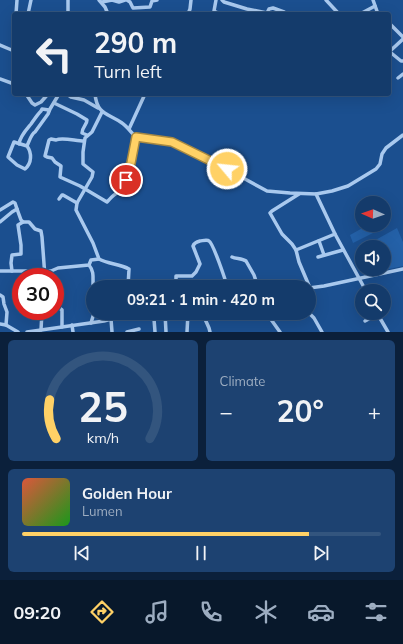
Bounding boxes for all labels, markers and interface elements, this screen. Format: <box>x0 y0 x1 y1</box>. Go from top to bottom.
text: 290 m <box>94 25 177 60</box>
icon: left <box>28 28 80 80</box>
text: Turn left <box>94 60 162 83</box>
position arrow <box>206 148 248 190</box>
pin <box>109 163 143 197</box>
icon: arrive <box>115 169 137 191</box>
north arrow <box>355 196 391 232</box>
map controls <box>355 196 391 320</box>
button: sound <box>355 240 391 276</box>
speed limit sign: 30 <box>12 268 64 320</box>
button: search <box>355 284 391 320</box>
text: 09:21 · 1 min · 420 m <box>127 290 275 309</box>
text: Climate <box>220 373 265 389</box>
text: 25 <box>78 379 128 431</box>
text: 20° <box>277 392 324 430</box>
text: − <box>220 398 233 426</box>
text: + <box>368 398 381 426</box>
text: km/h <box>87 428 119 446</box>
text: Golden Hour <box>82 484 172 503</box>
text: Lumen <box>82 503 123 519</box>
icon: previous <box>71 542 93 564</box>
icon: pause <box>190 542 212 564</box>
icon: next <box>310 542 332 564</box>
icon: directions <box>88 598 116 626</box>
icon: music <box>143 598 171 626</box>
icon: phone <box>197 598 225 626</box>
icon: climate <box>252 598 280 626</box>
icon: car <box>307 598 335 626</box>
icon: filters <box>362 598 390 626</box>
text: 09:20 <box>13 601 61 624</box>

